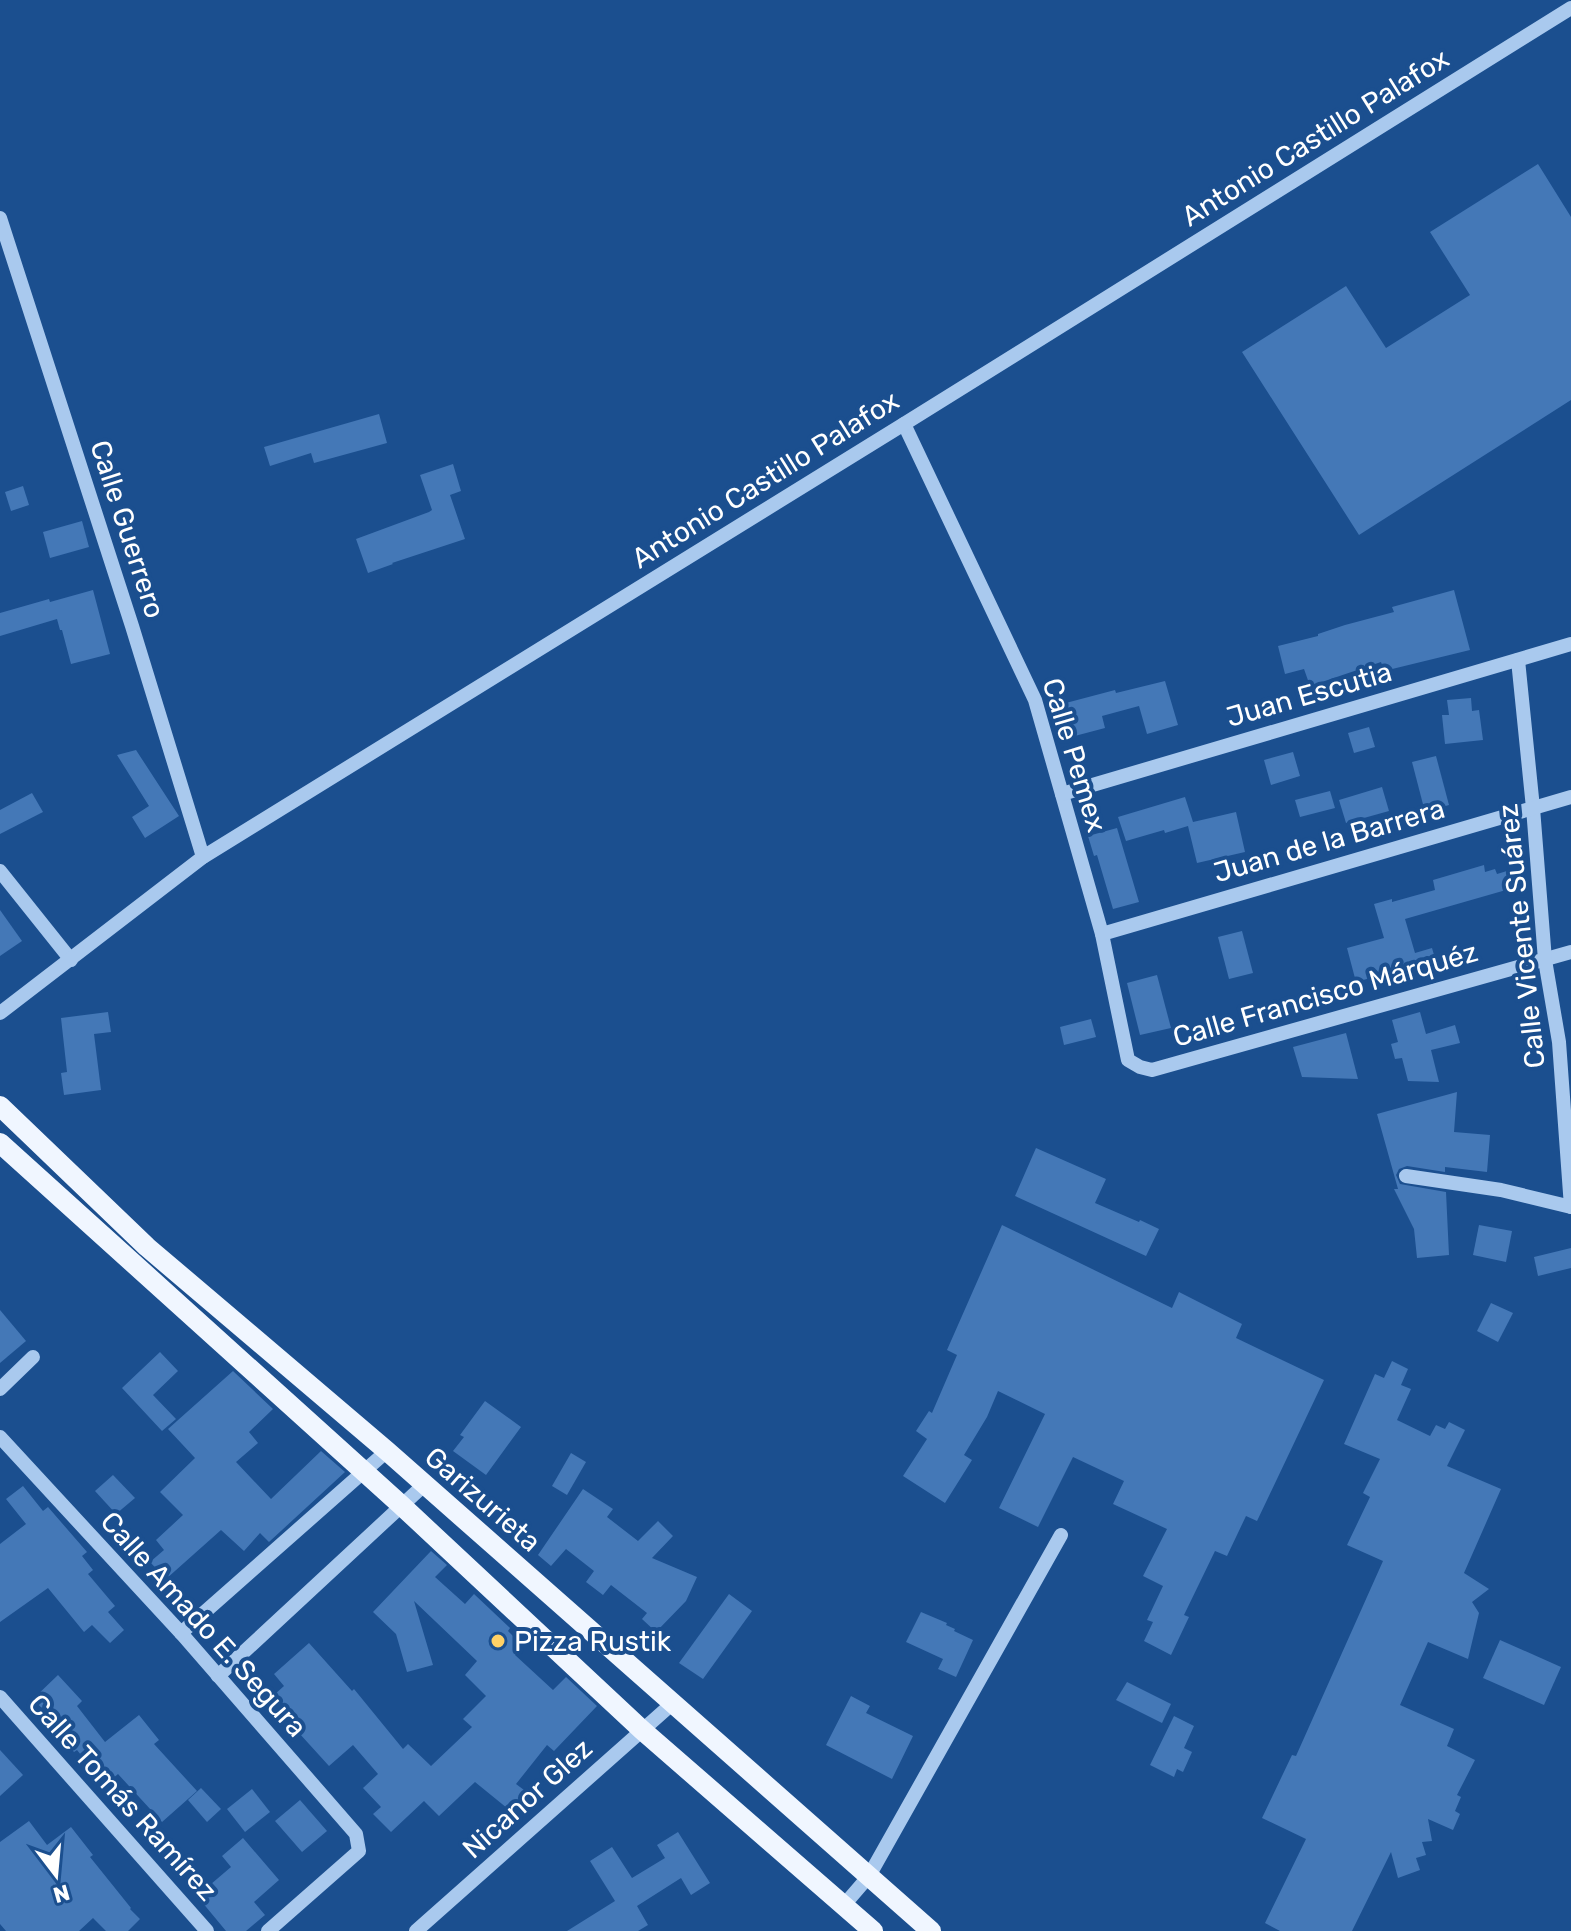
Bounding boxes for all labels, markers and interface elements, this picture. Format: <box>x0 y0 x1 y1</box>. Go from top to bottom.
street label: Antonio Castillo Palafox <box>1176 42 1455 233</box>
street label: Antonio Castillo Palafox <box>626 384 905 575</box>
street label: Calle Guerrero <box>83 436 172 622</box>
street label: Juan Escutia <box>1223 655 1396 734</box>
street label: Calle Pemex <box>1035 674 1114 836</box>
street label: Juan de la Barrera <box>1210 792 1448 889</box>
street label: Calle Vicente Suárez <box>1491 802 1552 1070</box>
street label: Calle Francisco Márquéz <box>1169 935 1481 1054</box>
street label: Garizurieta <box>418 1440 547 1559</box>
street label: Calle Amado E. Segura <box>94 1505 313 1744</box>
place label: Pizza Rustik <box>514 1625 672 1658</box>
marker: Pizza Rustik <box>489 1632 507 1650</box>
street label: Calle Tomás Ramírez <box>21 1687 224 1907</box>
street label: Nicanor Glez <box>456 1732 599 1865</box>
north arrow <box>16 1835 96 1915</box>
text: N <box>50 1879 73 1909</box>

